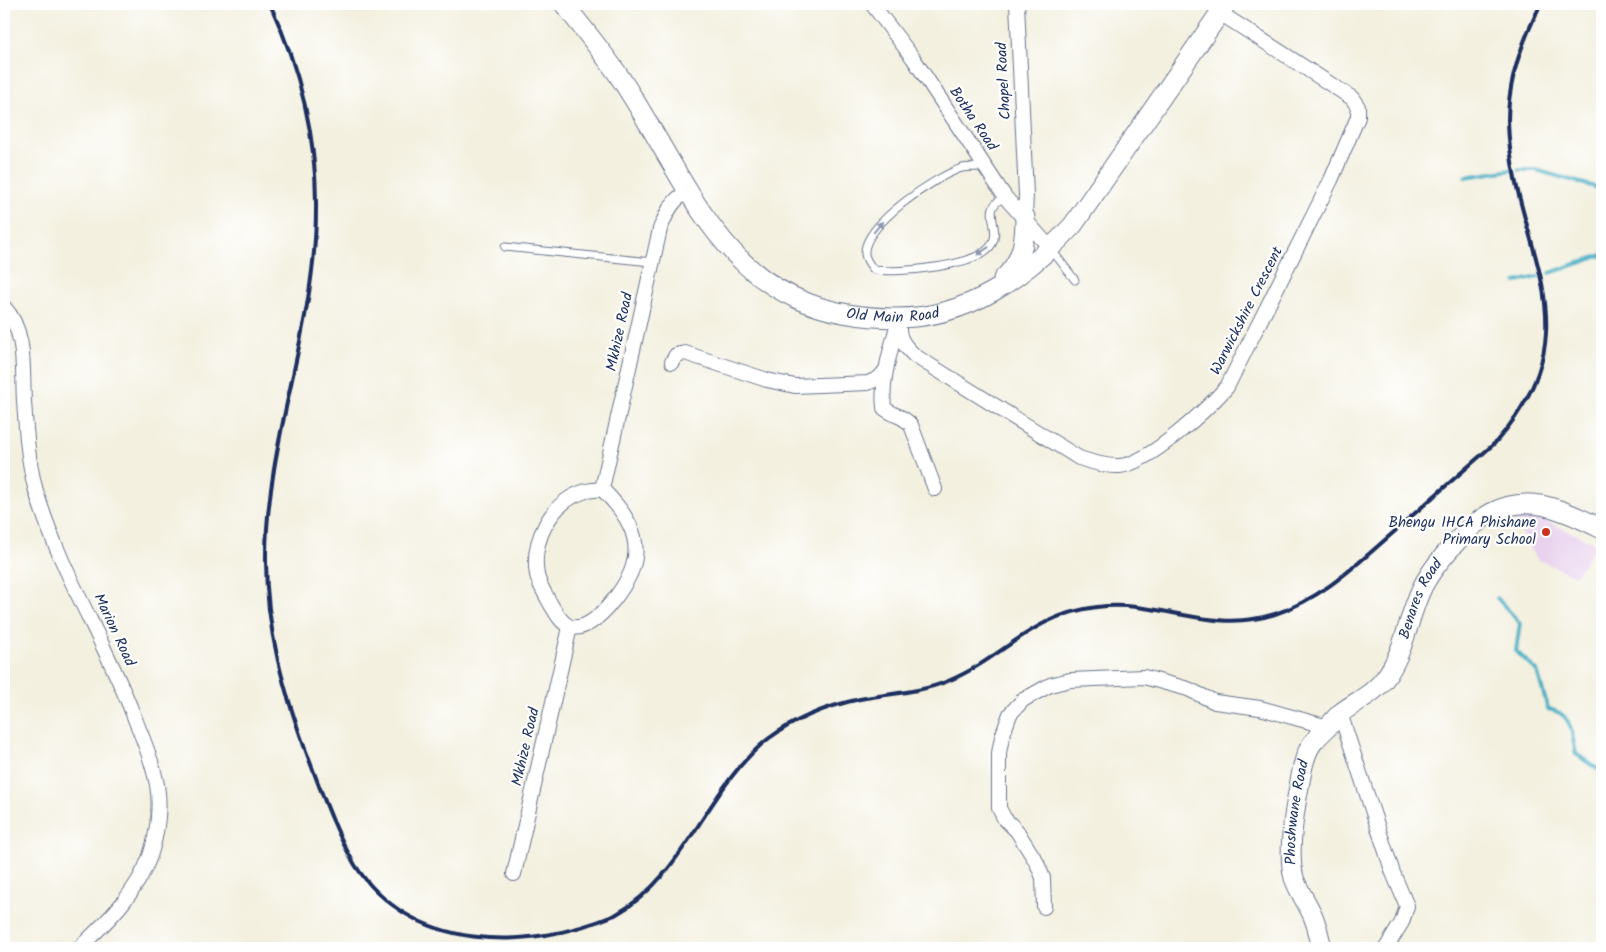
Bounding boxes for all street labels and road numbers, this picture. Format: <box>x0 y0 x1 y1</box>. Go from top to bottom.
street label: Chapel Road <box>990 41 1018 120</box>
street label: Botha Road <box>943 82 1004 157</box>
street label: Warwickshire Crescent <box>1204 242 1290 379</box>
street label: Mkhize Road <box>600 290 640 374</box>
street label: Old Main Road <box>845 301 942 330</box>
street label: Benares Road <box>1393 553 1449 642</box>
street label: Marion Road <box>87 589 142 671</box>
street label: Mkhize Road <box>505 705 547 789</box>
street label: Phoshwane Road <box>1279 757 1316 866</box>

